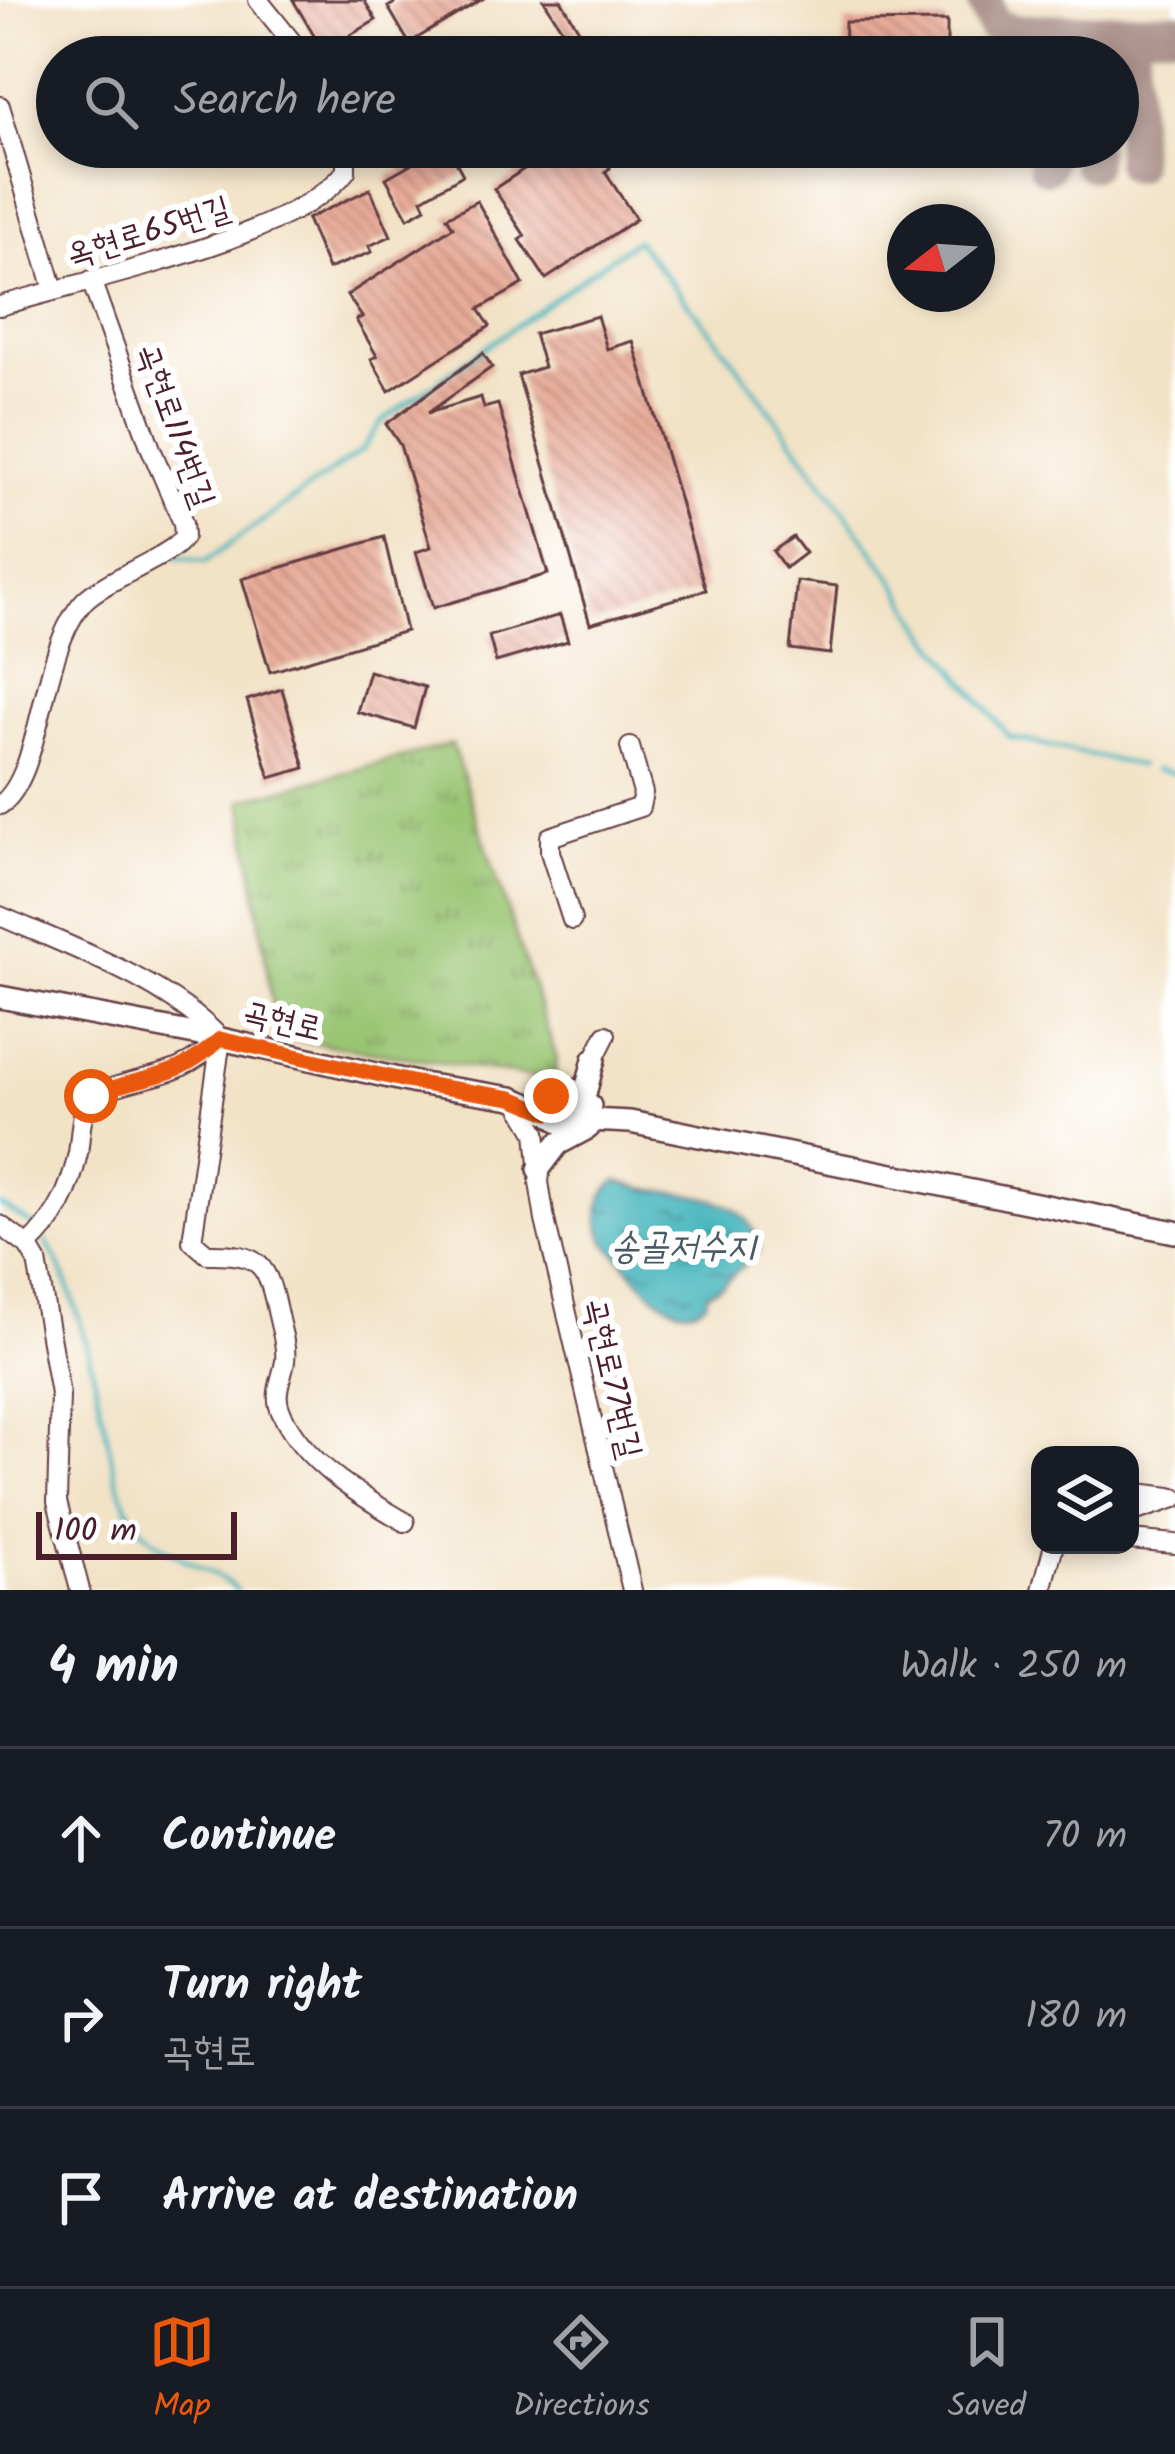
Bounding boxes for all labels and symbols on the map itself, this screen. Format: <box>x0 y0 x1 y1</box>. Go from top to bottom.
street label: 옥현로65번길 <box>61 183 238 283</box>
north arrow <box>887 204 995 312</box>
street label: 곡현로114번길 <box>119 336 228 516</box>
street label: 곡현로 <box>237 988 327 1057</box>
route start <box>64 1069 118 1123</box>
route end <box>524 1069 578 1123</box>
water label: 송골저수지 <box>611 1220 759 1277</box>
street label: 곡현로77번길 <box>566 1293 655 1464</box>
scale bar <box>36 1506 237 1559</box>

